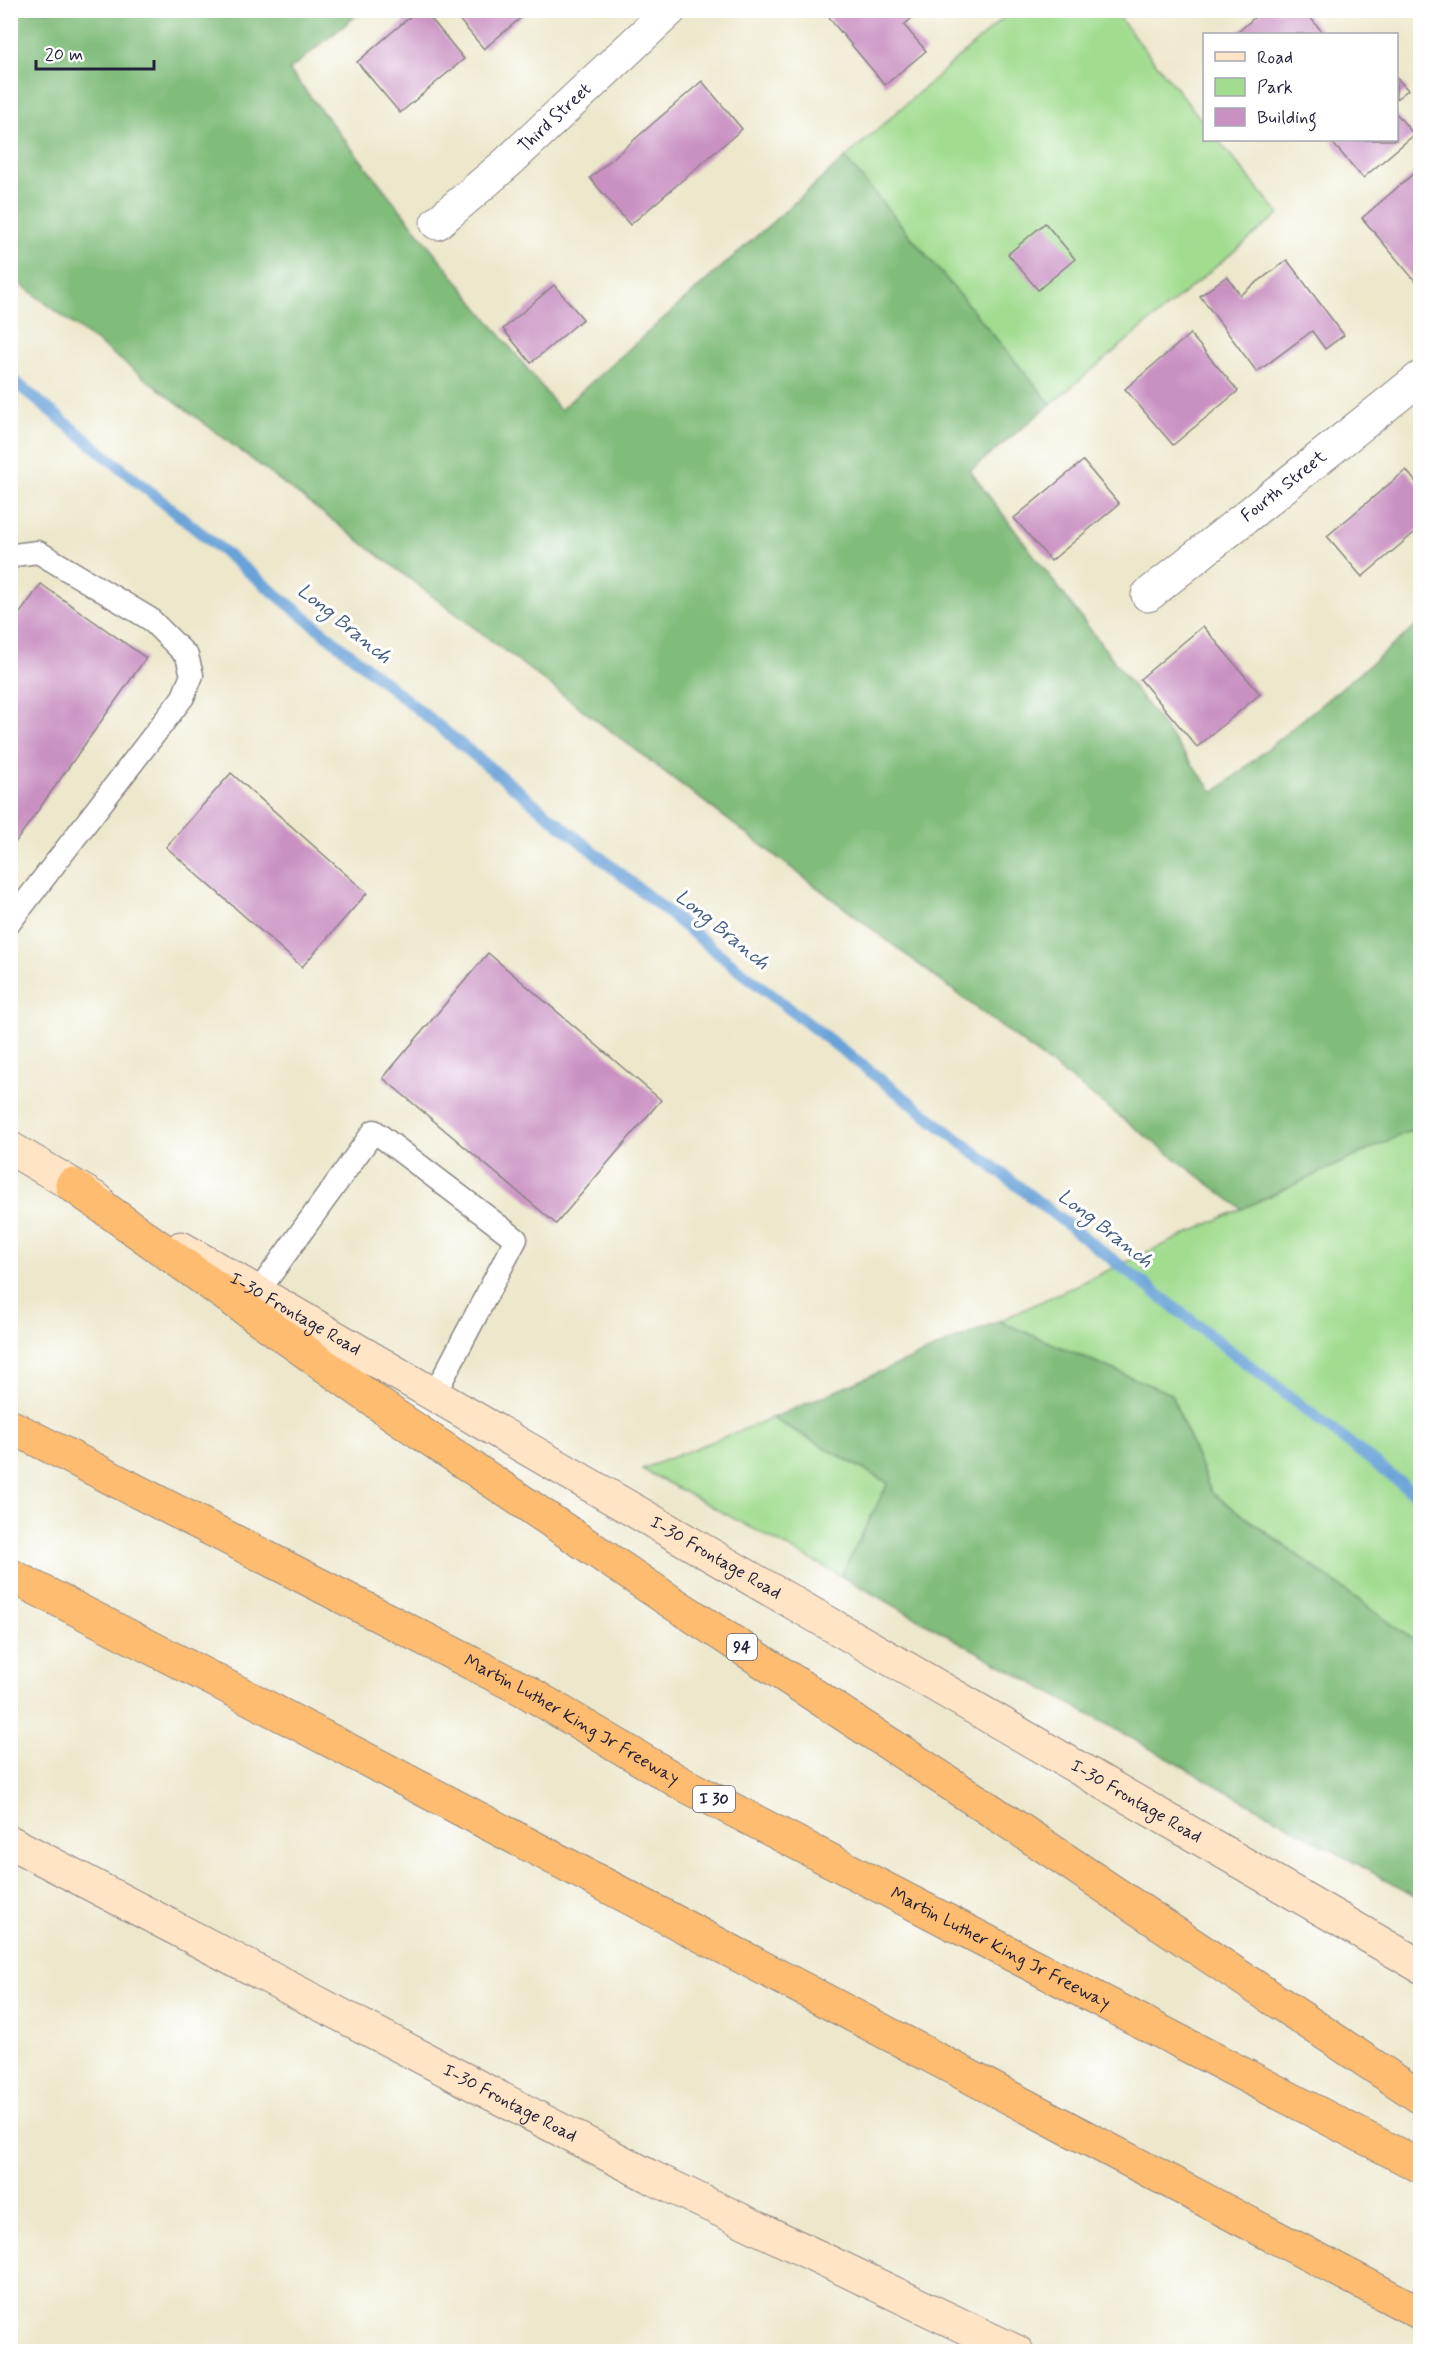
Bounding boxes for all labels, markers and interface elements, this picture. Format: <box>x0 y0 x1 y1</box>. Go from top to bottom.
scale bar <box>36 33 154 71</box>
legend <box>1203 33 1398 141</box>
text: 20 m <box>45 43 83 67</box>
text: Road <box>1257 46 1293 70</box>
text: Park <box>1257 76 1293 100</box>
street label: Third Street <box>513 77 597 158</box>
text: Building <box>1257 106 1317 132</box>
street label: Fourth Street <box>1236 445 1332 528</box>
water label: Long Branch <box>290 578 397 672</box>
water label: Long Branch <box>668 884 775 978</box>
water label: Long Branch <box>1051 1183 1158 1276</box>
street label: I-30 Frontage Road <box>225 1267 365 1362</box>
street label: I-30 Frontage Road <box>646 1510 786 1605</box>
road number: 94 <box>727 1634 757 1660</box>
street label: Martin Luther King Jr Freeway <box>460 1649 684 1791</box>
street label: I-30 Frontage Road <box>1066 1754 1206 1849</box>
road number: I 30 <box>693 1786 735 1812</box>
street label: Martin Luther King Jr Freeway <box>886 1882 1114 2015</box>
street label: I-30 Frontage Road <box>439 2058 581 2148</box>

